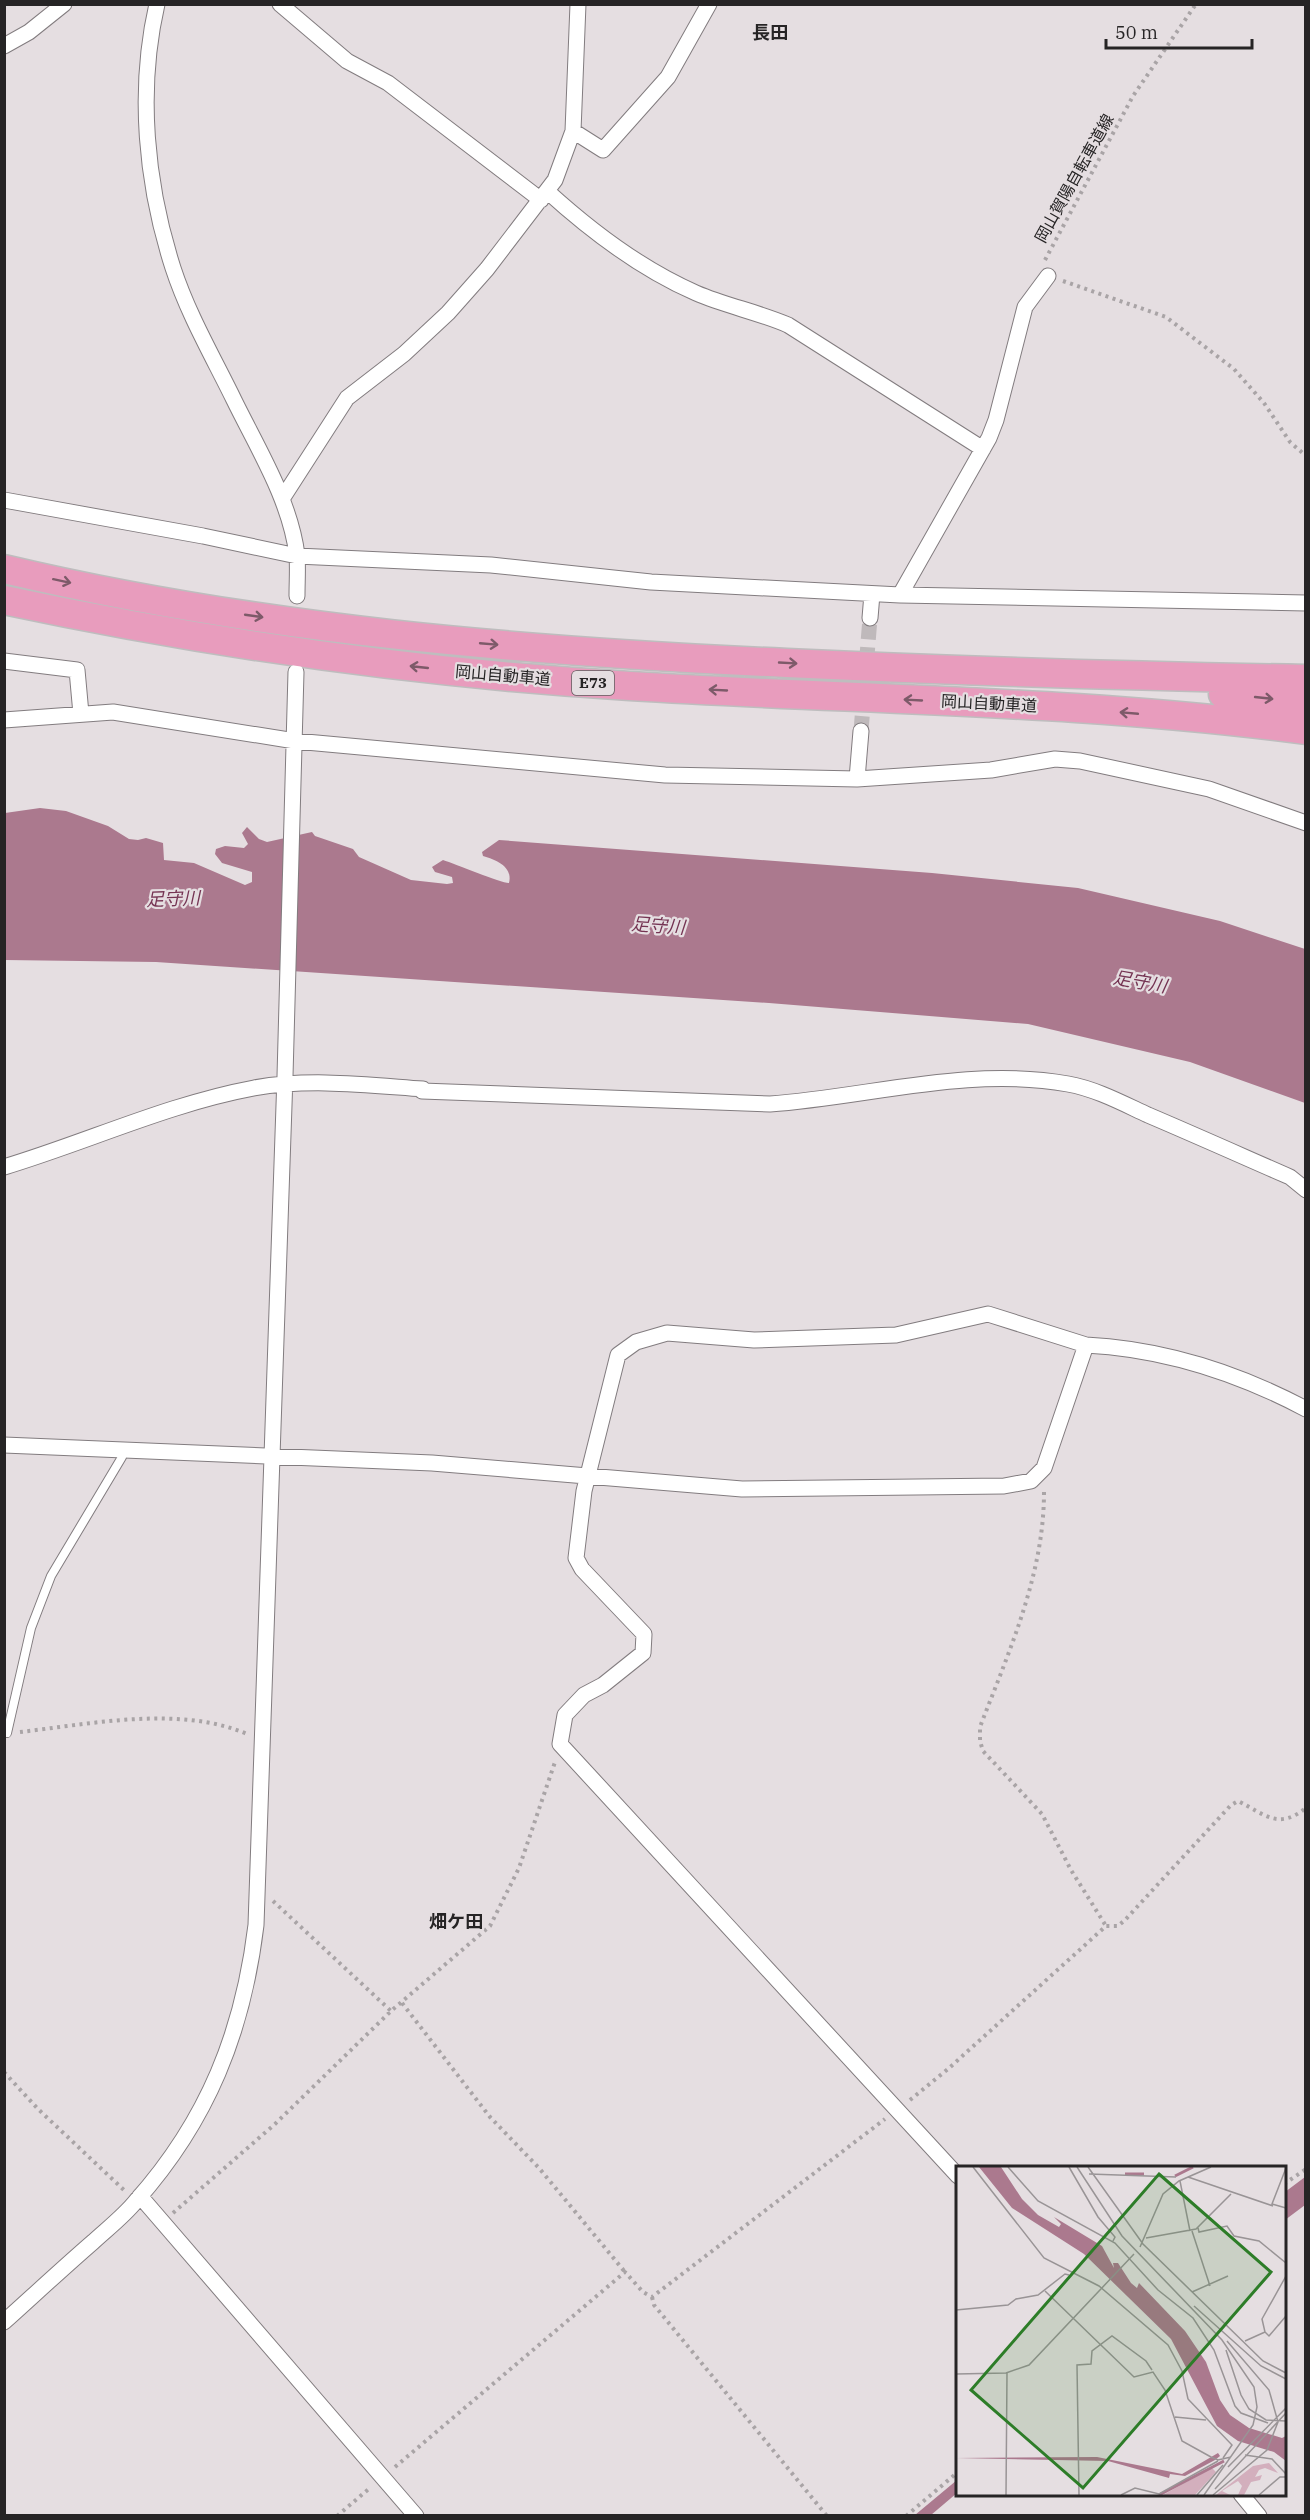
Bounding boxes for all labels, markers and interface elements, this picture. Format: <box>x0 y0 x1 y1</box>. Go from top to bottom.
scale bar <box>1106 12 1252 50</box>
district label: 長田 <box>752 21 788 44</box>
text: 50 m <box>1115 21 1158 44</box>
street label: 岡山賀陽自転車道線 <box>1030 110 1118 246</box>
one-way arrow <box>51 576 71 587</box>
one-way arrow <box>243 611 263 622</box>
one-way arrow <box>478 639 498 650</box>
one-way arrow <box>778 658 798 669</box>
street label: 岡山自動車道 <box>454 661 552 689</box>
one-way arrow <box>410 662 430 673</box>
road number: E73 <box>572 671 614 695</box>
one-way arrow <box>709 684 729 695</box>
street label: 岡山自動車道 <box>941 691 1037 715</box>
one-way arrow <box>1254 693 1273 704</box>
one-way arrow <box>904 694 924 705</box>
one-way arrow <box>1119 707 1139 718</box>
water label: 足守川 <box>146 886 202 911</box>
water label: 足守川 <box>630 912 688 939</box>
water label: 足守川 <box>1112 965 1171 998</box>
district label: 畑ケ田 <box>429 1910 483 1933</box>
inset map <box>956 2166 1286 2496</box>

